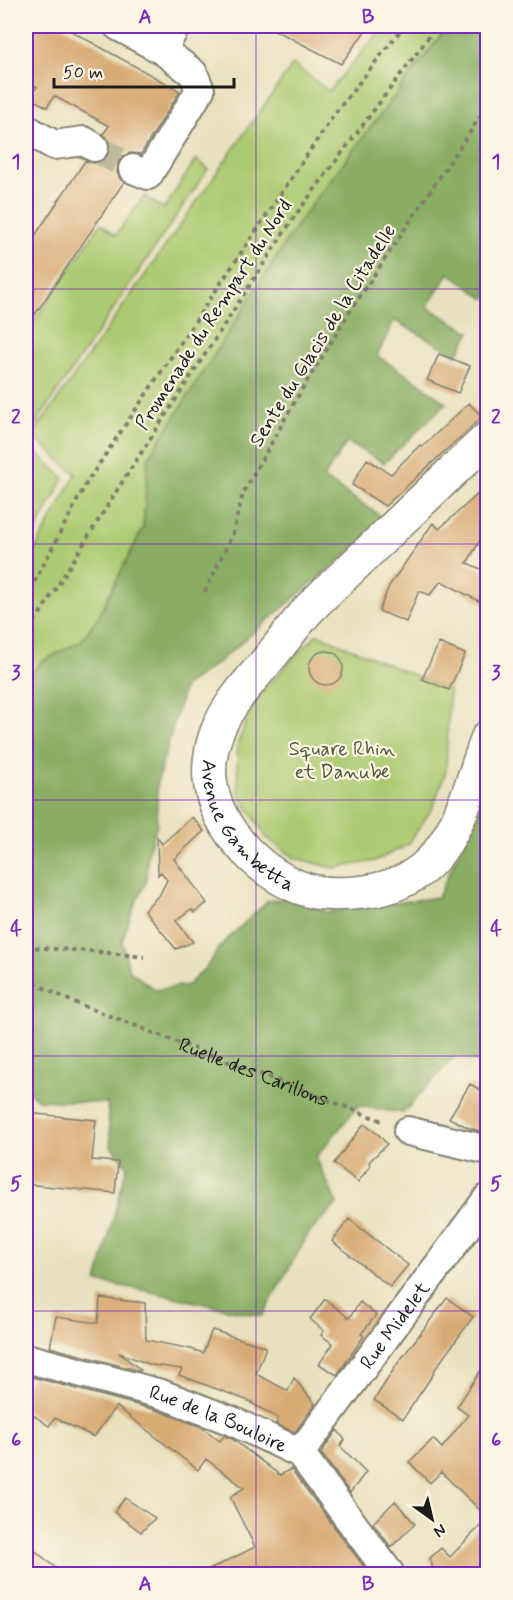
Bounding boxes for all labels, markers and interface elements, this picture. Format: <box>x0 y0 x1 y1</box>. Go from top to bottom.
text: A <box>138 4 152 31</box>
text: B <box>362 4 375 31</box>
scale bar <box>54 51 234 89</box>
text: 50 m <box>63 61 103 85</box>
text: 1 <box>12 149 20 176</box>
text: 1 <box>492 149 500 176</box>
street label: Promenade du Rempart du Nord <box>129 194 299 436</box>
street label: Sente du Glacis de la Citadelle <box>244 219 403 452</box>
text: 2 <box>11 404 21 431</box>
text: 2 <box>491 404 501 431</box>
text: 3 <box>11 660 21 687</box>
text: 3 <box>491 660 501 687</box>
park label: Square Rhin et Danube <box>289 736 396 786</box>
street label: Avenue Gambetta <box>194 759 299 898</box>
text: 4 <box>10 916 22 943</box>
text: 4 <box>490 916 502 943</box>
street label: Ruelle des Carillons <box>175 1032 332 1114</box>
text: 5 <box>10 1171 22 1198</box>
text: 5 <box>490 1171 502 1198</box>
street label: Rue Midelet <box>354 1276 437 1375</box>
street label: Rue de la Bouloire <box>146 1379 291 1460</box>
text: 6 <box>11 1427 21 1454</box>
text: 6 <box>491 1427 501 1454</box>
north arrow <box>402 1489 462 1549</box>
text: N <box>429 1519 450 1542</box>
text: A <box>138 1571 152 1598</box>
text: B <box>362 1571 375 1598</box>

